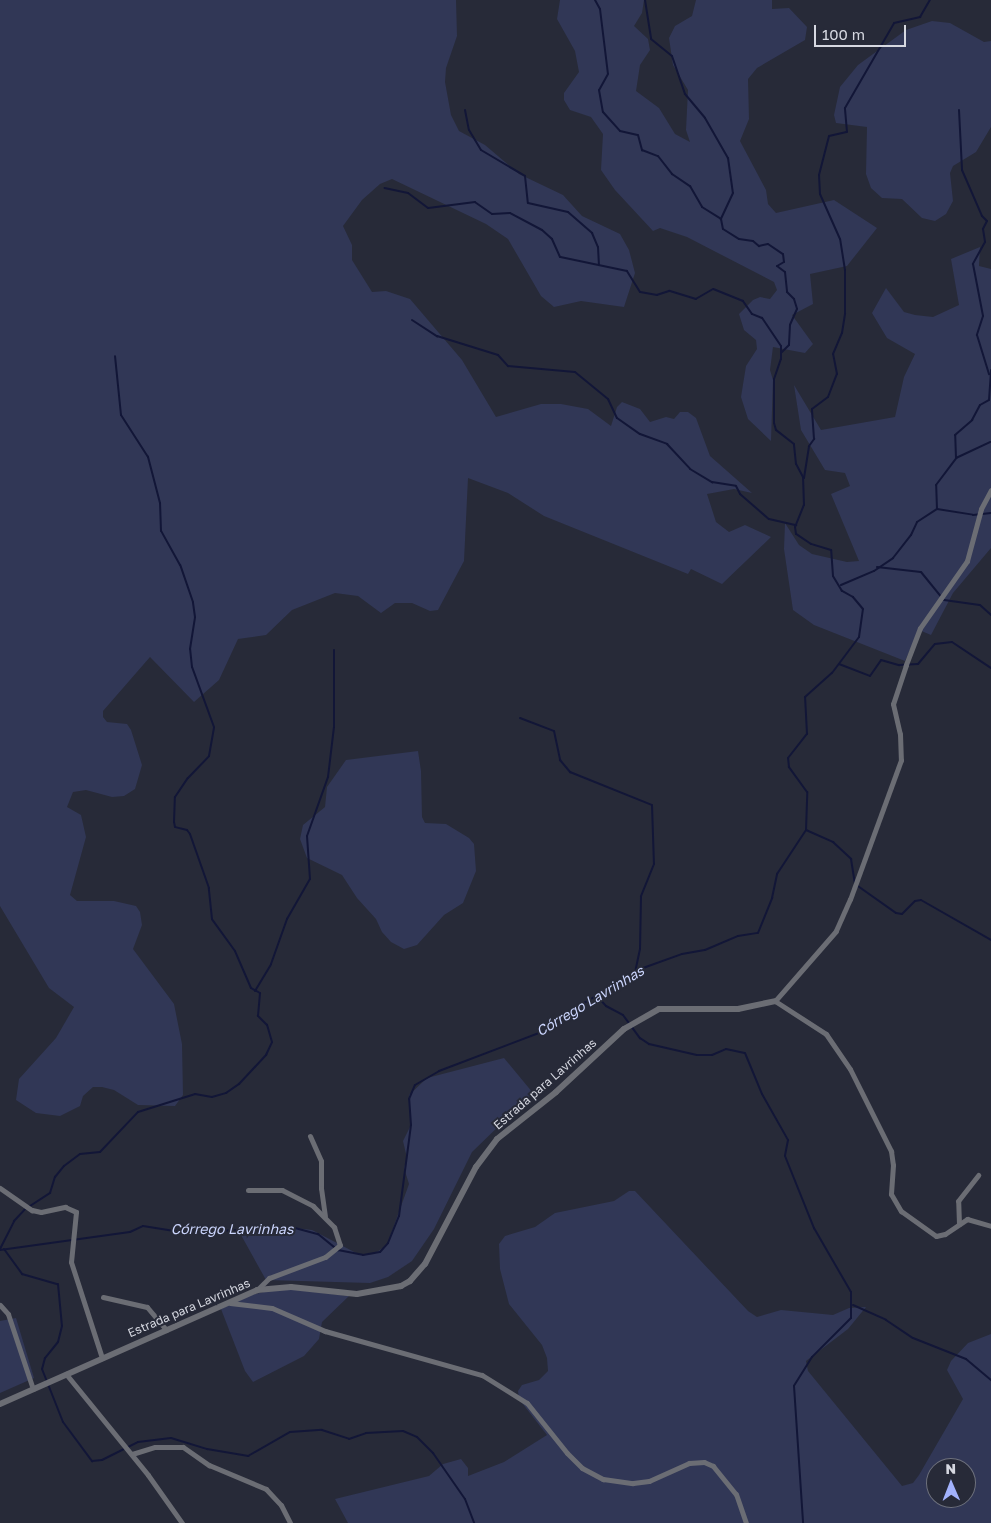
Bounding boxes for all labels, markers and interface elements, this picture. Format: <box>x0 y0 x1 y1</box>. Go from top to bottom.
scale bar <box>816 15 908 47</box>
text: 100 m <box>822 25 865 43</box>
water label: Córrego Lavrinhas <box>533 962 647 1040</box>
street label: Estrada para Lavrinhas <box>491 1035 599 1133</box>
water label: Córrego Lavrinhas <box>171 1221 293 1237</box>
street label: Estrada para Lavrinhas <box>126 1276 252 1340</box>
north arrow <box>926 1458 976 1508</box>
text: N <box>945 1460 956 1477</box>

